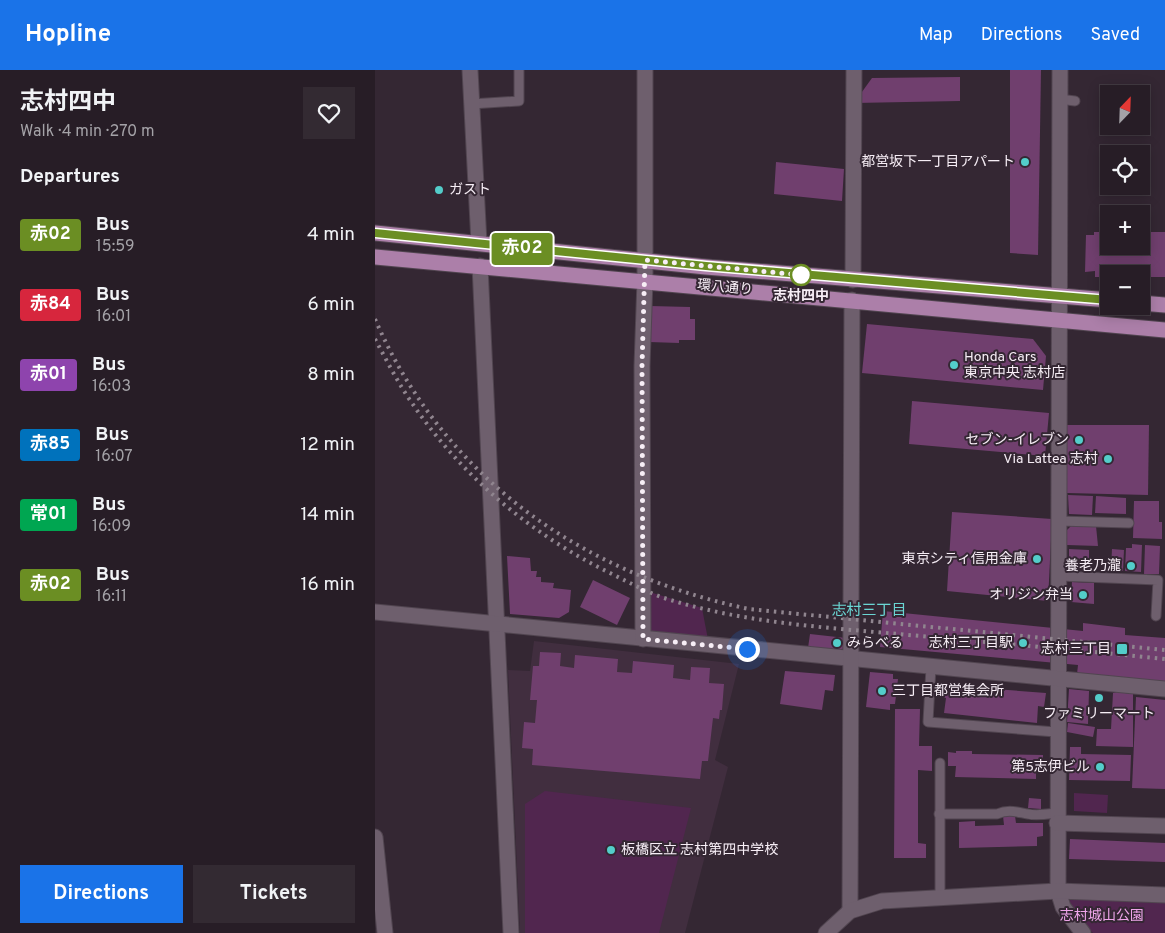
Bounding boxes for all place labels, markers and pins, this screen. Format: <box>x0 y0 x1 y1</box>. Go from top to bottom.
place label: 都営坂下一丁目アパート <box>861 154 1015 171</box>
marker: 都営坂下一丁目アパート <box>1019 156 1031 168</box>
place label: ガスト <box>449 182 491 199</box>
marker: ガスト <box>433 184 445 196</box>
marker: 志村四中 <box>790 264 812 286</box>
place label: 志村四中 <box>773 287 829 305</box>
place label: Honda Cars 東京中央 志村店 <box>964 349 1065 382</box>
marker: Honda Cars 東京中央 志村店 <box>948 359 960 371</box>
place label: セブン-イレブン <box>965 431 1069 449</box>
marker: セブン-イレブン <box>1073 434 1085 446</box>
place label: Via Lattea 志村 <box>1003 450 1098 468</box>
marker: Via Lattea 志村 <box>1102 453 1114 465</box>
place label: 東京シティ信用金庫 <box>902 551 1027 568</box>
marker: 東京シティ信用金庫 <box>1031 553 1043 565</box>
place label: 養老乃瀧 <box>1065 558 1121 575</box>
marker: 養老乃瀧 <box>1125 560 1137 572</box>
place label: オリジン弁当 <box>989 586 1073 604</box>
marker: オリジン弁当 <box>1077 589 1089 601</box>
place label: 志村三丁目駅 <box>929 634 1013 652</box>
place label: みらべる <box>847 635 903 652</box>
marker: みらべる <box>831 637 843 649</box>
marker: 志村三丁目駅 <box>1017 637 1029 649</box>
place label: 志村三丁目 <box>1041 640 1111 658</box>
marker: 志村三丁目 <box>1115 642 1129 656</box>
place label: 三丁目都営集会所 <box>892 683 1004 700</box>
marker: 三丁目都営集会所 <box>876 685 888 697</box>
marker: ファミリーマート <box>1093 692 1105 704</box>
place label: ファミリーマート <box>1043 706 1155 723</box>
place label: 第5志伊ビル <box>1011 758 1090 776</box>
marker: 第5志伊ビル <box>1094 761 1106 773</box>
place label: 板橋区立 志村第四中学校 <box>621 841 778 859</box>
marker: 板橋区立 志村第四中学校 <box>605 844 617 856</box>

